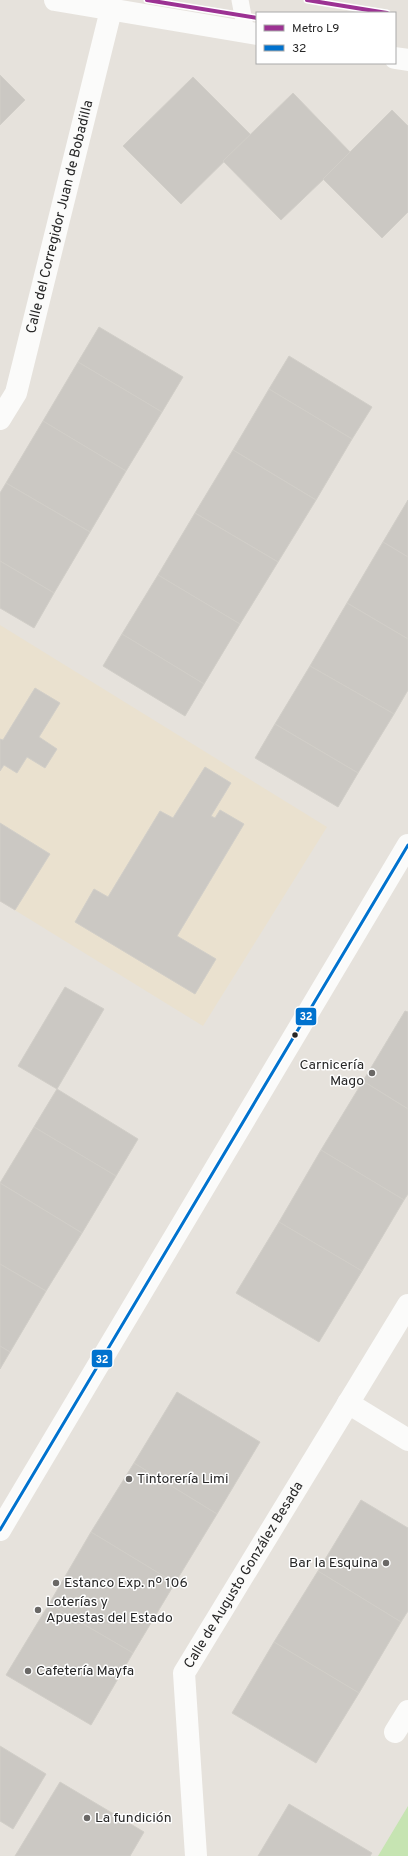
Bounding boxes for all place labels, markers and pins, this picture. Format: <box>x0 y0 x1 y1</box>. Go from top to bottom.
unlabelled marker <box>290 1030 300 1040</box>
place label: Carnicería Mago <box>299 1057 364 1090</box>
marker: Carnicería Mago <box>367 1068 377 1078</box>
place label: Tintorería Limi <box>137 1471 229 1488</box>
marker: Tintorería Limi <box>124 1474 134 1484</box>
place label: Bar la Esquina <box>289 1555 378 1572</box>
marker: Bar la Esquina <box>381 1558 391 1568</box>
place label: Estanco Exp. nº 106 <box>64 1575 188 1592</box>
marker: Estanco Exp. nº 106 <box>51 1578 61 1588</box>
place label: Loterías y Apuestas del Estado <box>46 1594 173 1627</box>
marker: Loterías y Apuestas del Estado <box>33 1605 43 1615</box>
place label: Cafetería Mayfa <box>36 1663 134 1680</box>
marker: Cafetería Mayfa <box>23 1666 33 1676</box>
place label: La fundición <box>95 1810 172 1827</box>
marker: La fundición <box>82 1813 92 1823</box>

